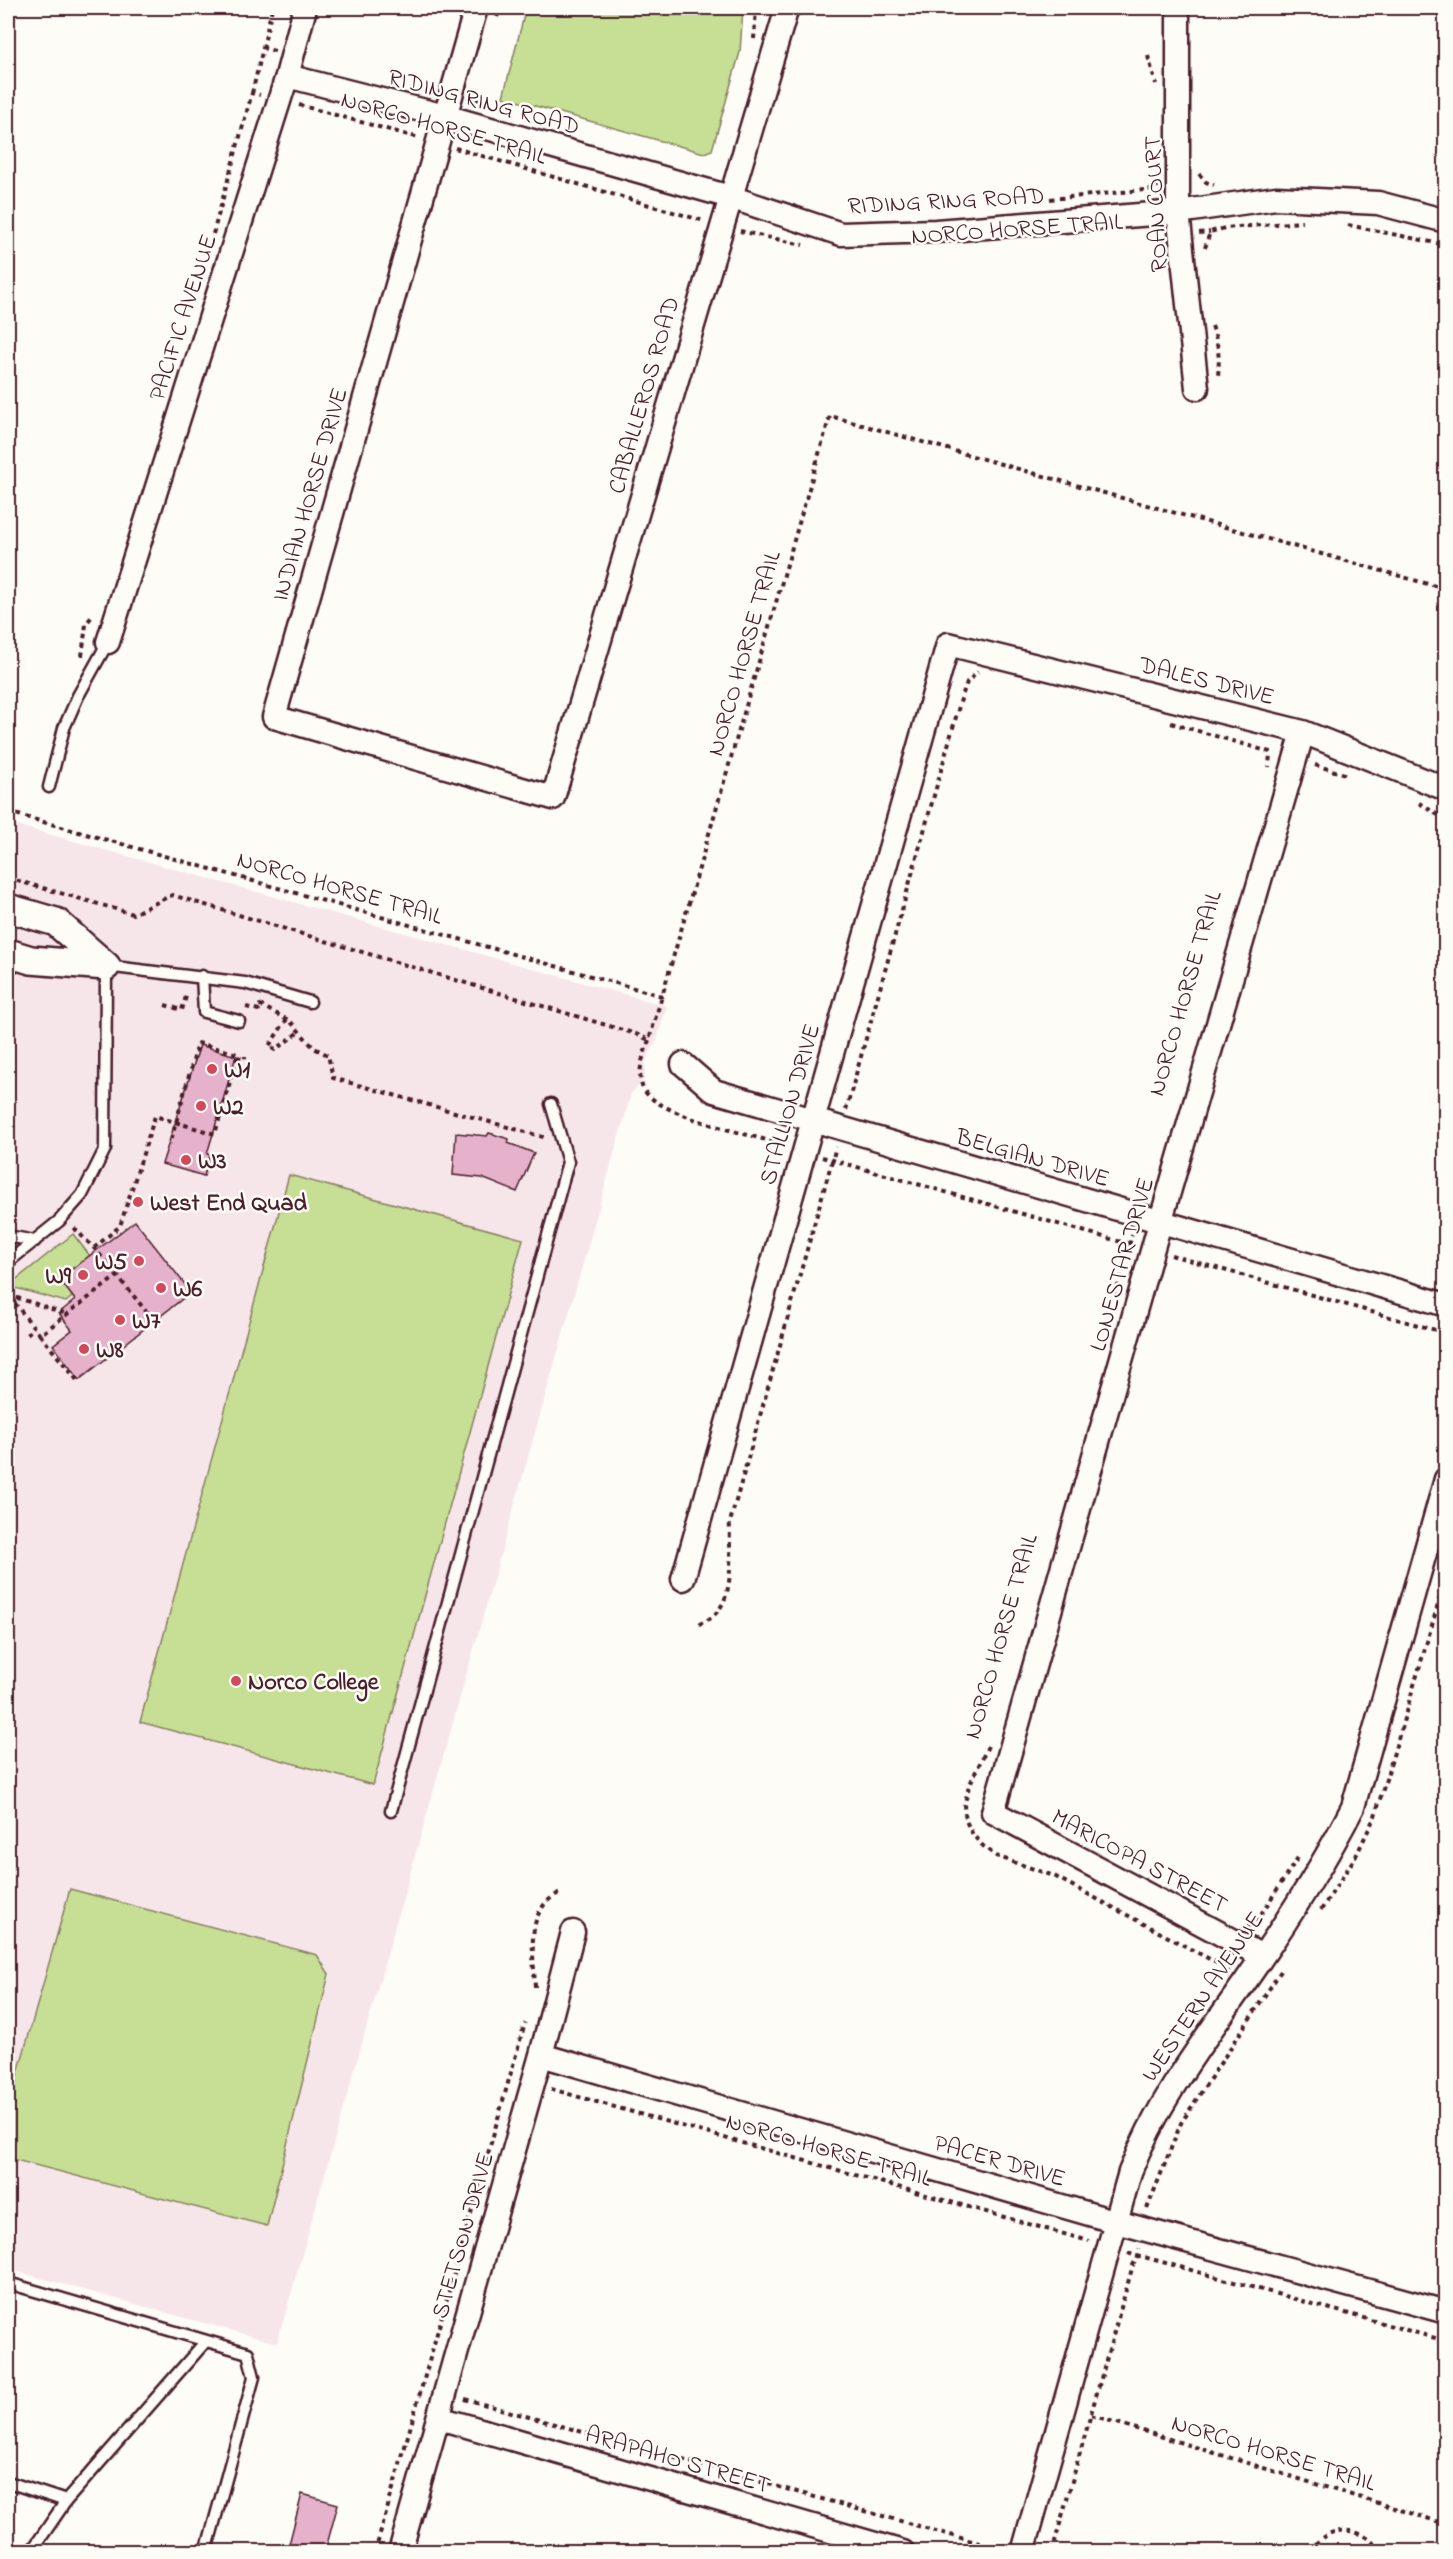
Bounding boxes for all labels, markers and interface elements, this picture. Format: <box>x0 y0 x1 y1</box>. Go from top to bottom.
street label: RIDING RING ROAD <box>384 61 583 146</box>
street label: NORCO HORSE TRAIL <box>337 83 550 175</box>
street label: ROAN COURT <box>1136 134 1179 273</box>
street label: RIDING RING ROAD <box>847 180 1046 225</box>
street label: NORCO HORSE TRAIL <box>910 206 1124 255</box>
street label: PACIFIC AVENUE <box>141 230 228 405</box>
street label: CABALLEROS ROAD <box>601 293 690 498</box>
street label: INDIAN HORSE DRIVE <box>264 384 359 605</box>
street label: NORCO HORSE TRAIL <box>699 547 791 760</box>
street label: DALES DRIVE <box>1134 648 1278 716</box>
street label: NORCO HORSE TRAIL <box>233 843 446 935</box>
street label: NORCO HORSE TRAIL <box>1140 887 1232 1100</box>
street label: STALLION DRIVE <box>752 1020 831 1189</box>
place label: W1 <box>224 1054 251 1089</box>
marker: W1 <box>205 1062 219 1076</box>
place label: W2 <box>213 1091 244 1126</box>
marker: W2 <box>194 1099 208 1113</box>
street label: BELGIAN DRIVE <box>951 1121 1113 1198</box>
place label: W3 <box>198 1145 227 1180</box>
marker: W3 <box>179 1153 193 1167</box>
street label: LONESTAR DRIVE <box>1082 1174 1165 1356</box>
place label: West End Quad <box>150 1187 308 1222</box>
marker: West End Quad <box>131 1195 145 1209</box>
place label: W5 <box>95 1246 127 1281</box>
marker: W5 <box>132 1254 146 1268</box>
place label: W9 <box>45 1260 72 1295</box>
marker: W9 <box>76 1268 90 1282</box>
place label: W6 <box>173 1273 203 1308</box>
marker: W6 <box>154 1281 168 1295</box>
place label: W7 <box>132 1305 162 1340</box>
marker: W7 <box>113 1313 127 1327</box>
place label: W8 <box>96 1334 124 1369</box>
marker: W8 <box>77 1342 91 1356</box>
street label: NORCO HORSE TRAIL <box>956 1530 1048 1743</box>
place label: Norco College <box>248 1666 380 1702</box>
marker: Norco College <box>229 1674 243 1688</box>
street label: MARICOPA STREET <box>1045 1801 1233 1924</box>
street label: WESTERN AVENUE <box>1134 1905 1274 2090</box>
street label: NORCO HORSE TRAIL <box>722 2105 935 2197</box>
street label: PACER DRIVE <box>930 2127 1069 2198</box>
street label: STETSON DRIVE <box>424 2148 505 2323</box>
street label: NORCO HORSE TRAIL <box>1167 2407 1380 2502</box>
street label: ARAPAHO STREET <box>581 2418 774 2505</box>

